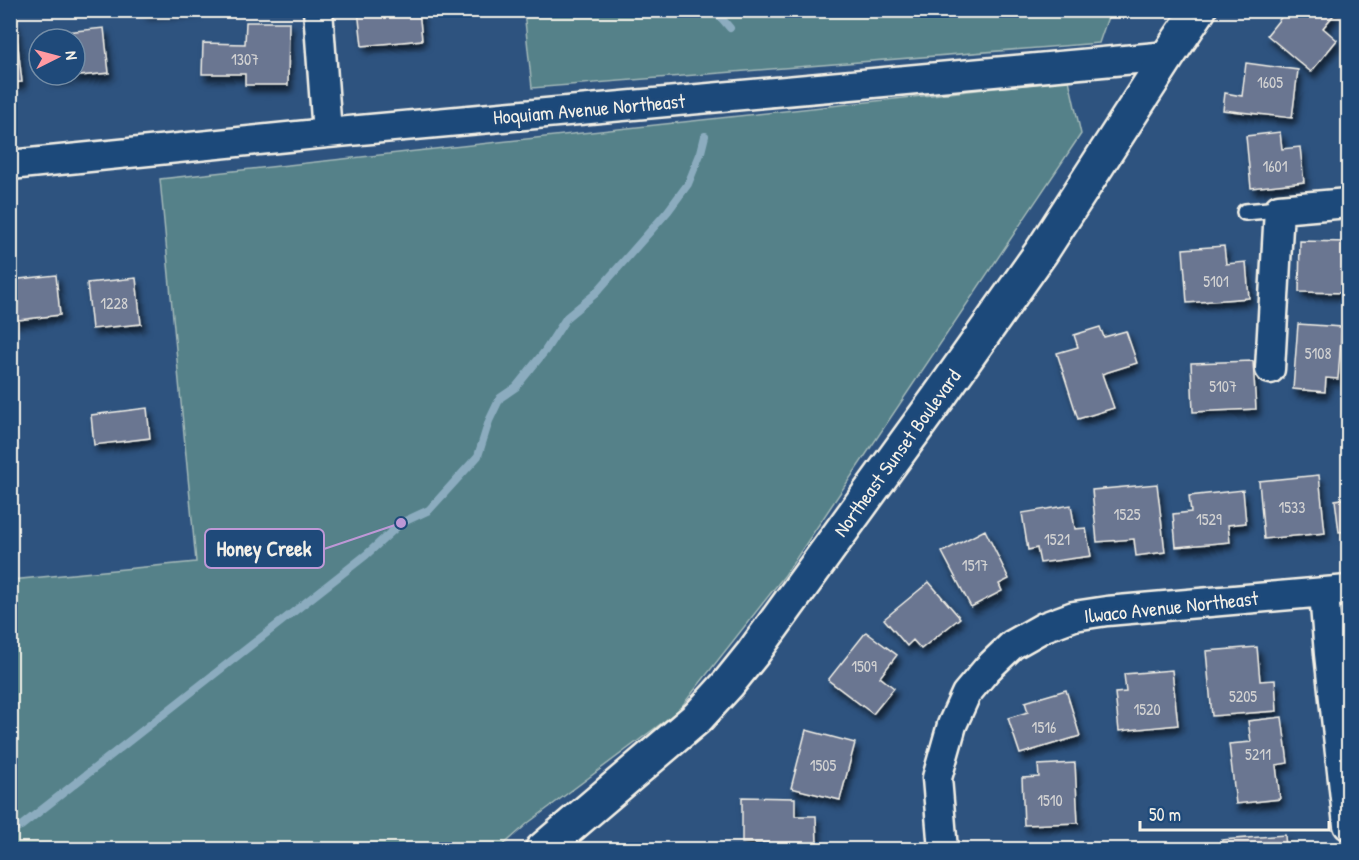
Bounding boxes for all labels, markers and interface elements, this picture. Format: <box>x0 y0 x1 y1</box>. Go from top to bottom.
north arrow <box>27 27 87 87</box>
house number: 1307 <box>231 48 259 70</box>
text: N <box>61 50 83 61</box>
house number: 1605 <box>1257 71 1283 93</box>
street label: Hoquiam Avenue Northeast <box>492 87 687 130</box>
house number: 1601 <box>1262 155 1288 177</box>
house number: 5101 <box>1203 270 1229 292</box>
house number: 1228 <box>100 292 128 314</box>
house number: 5108 <box>1305 342 1331 364</box>
street label: Northeast Sunset Boulevard <box>827 363 967 542</box>
house number: 5107 <box>1209 375 1237 397</box>
house number: 1533 <box>1279 496 1305 518</box>
house number: 1525 <box>1114 503 1141 525</box>
house number: 1529 <box>1196 508 1222 530</box>
house number: 1521 <box>1044 528 1070 550</box>
callout: Honey Creek <box>205 529 324 568</box>
text: Honey Creek <box>217 534 312 564</box>
house number: 1517 <box>962 554 988 576</box>
street label: Ilwaco Avenue Northeast <box>1083 584 1260 629</box>
house number: 1509 <box>851 655 877 677</box>
house number: 5205 <box>1229 685 1257 707</box>
house number: 1520 <box>1133 698 1161 720</box>
house number: 1516 <box>1032 716 1056 738</box>
house number: 5211 <box>1245 743 1271 765</box>
house number: 1505 <box>810 754 836 776</box>
house number: 1510 <box>1037 789 1063 811</box>
scale bar <box>1140 794 1329 832</box>
text: 50 m <box>1149 802 1181 827</box>

